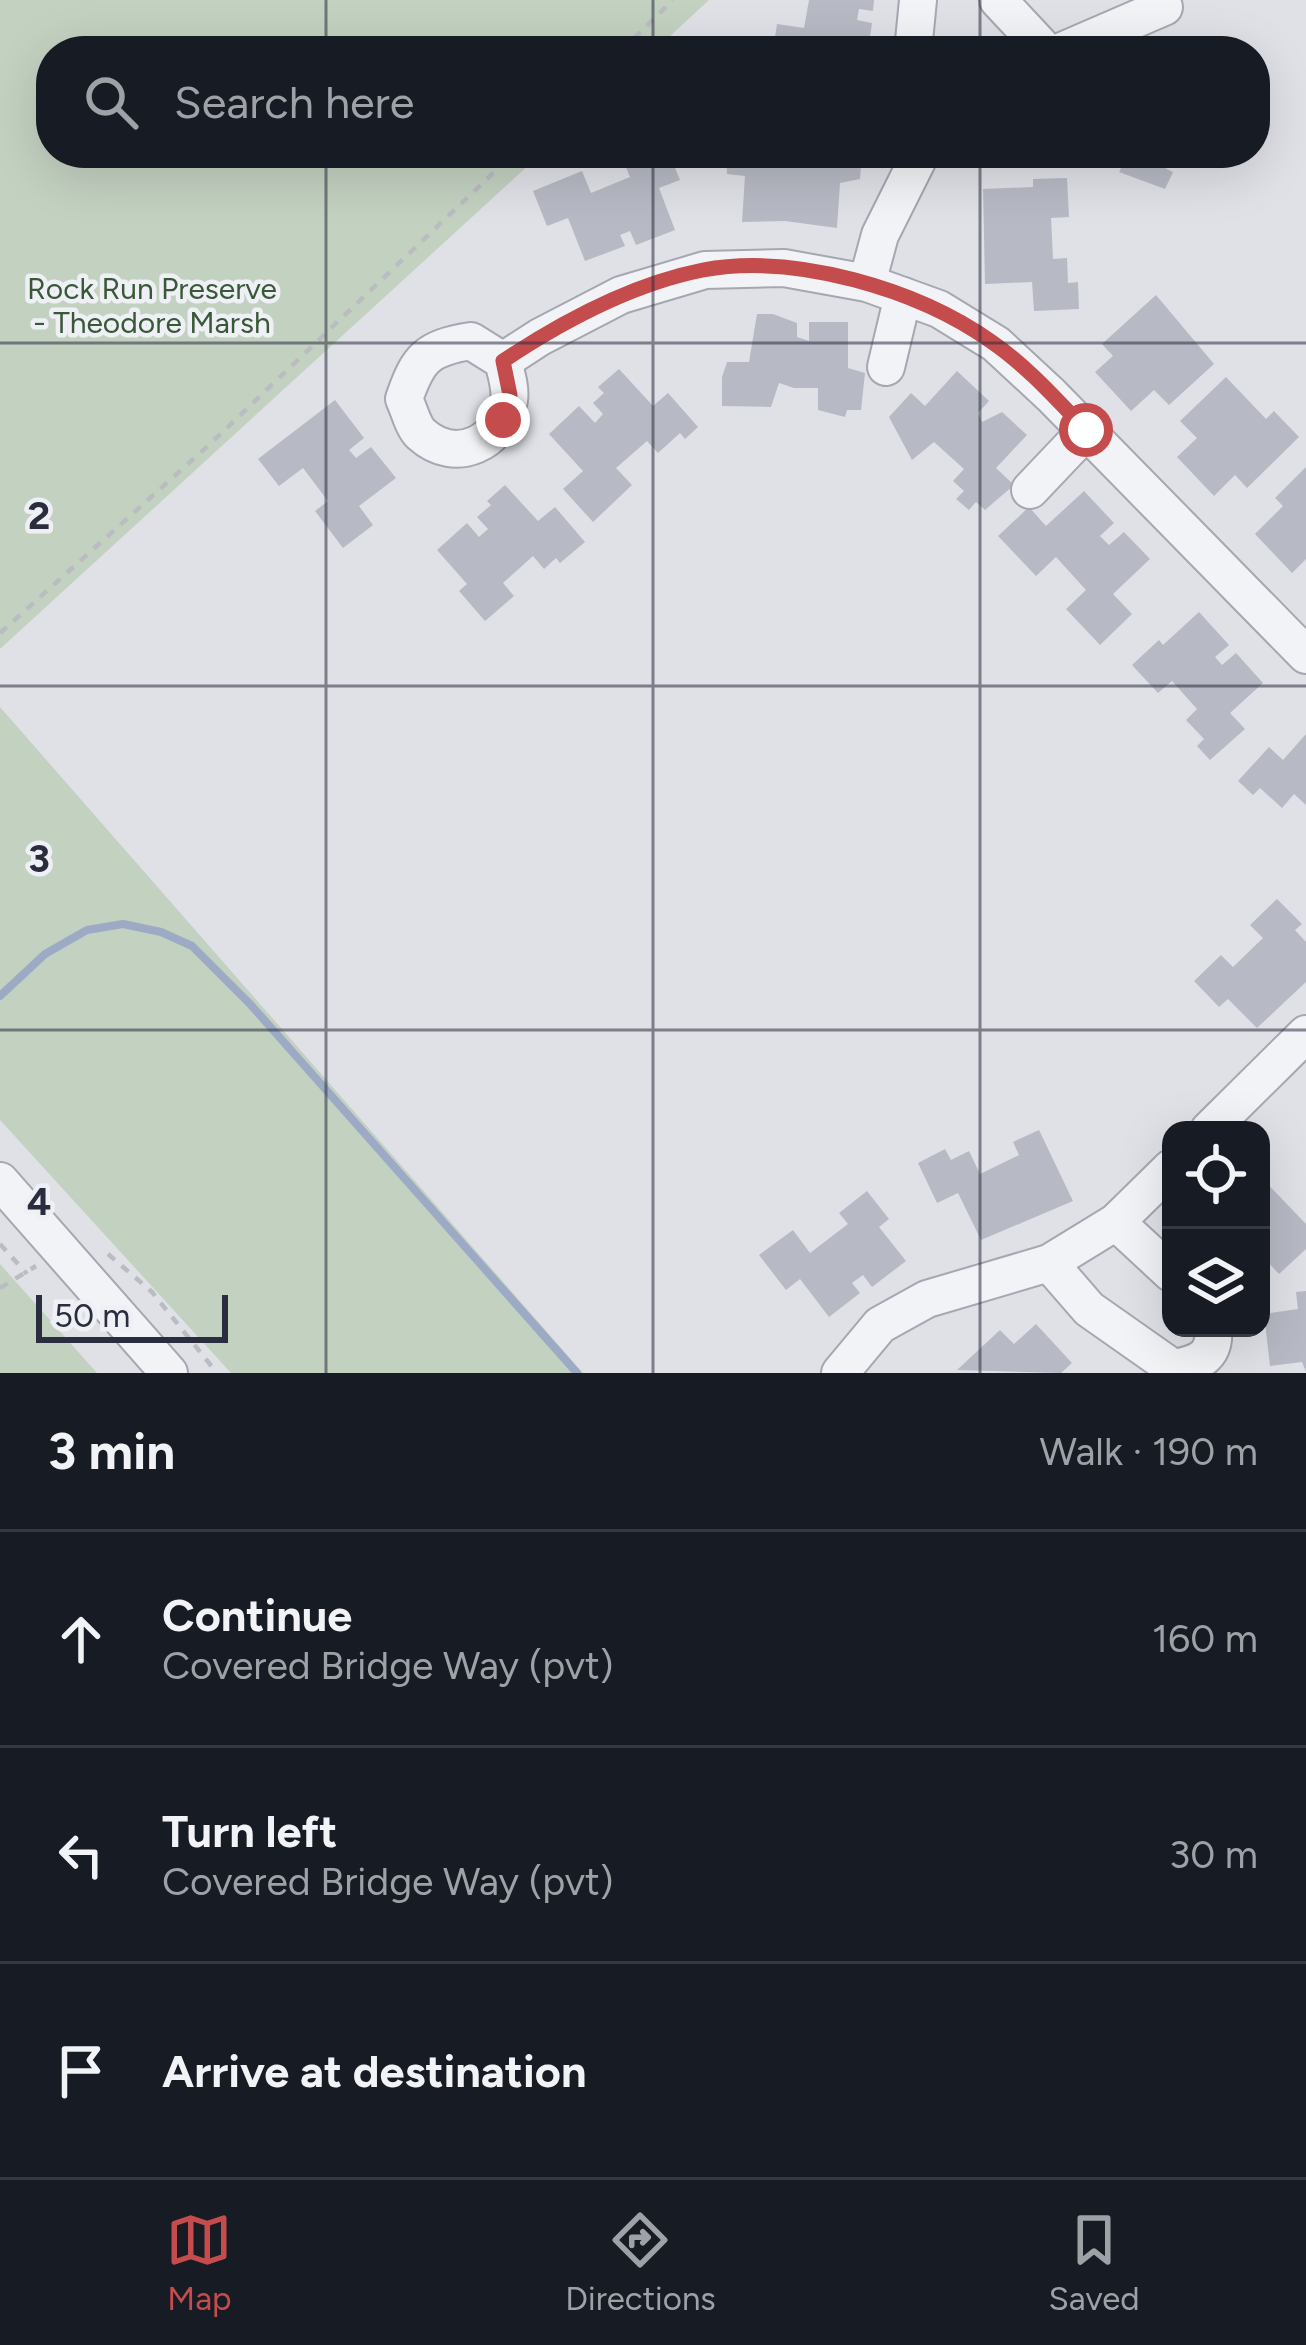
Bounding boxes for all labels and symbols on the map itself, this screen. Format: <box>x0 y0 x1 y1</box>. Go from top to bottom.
park label: Rock Run Preserve - Theodore Marsh <box>27 270 277 341</box>
route end <box>476 393 530 447</box>
route start <box>1059 403 1113 457</box>
text: 2 <box>28 492 50 539</box>
text: 3 <box>28 835 50 882</box>
text: 4 <box>27 1178 51 1225</box>
scale bar <box>36 1289 228 1342</box>

